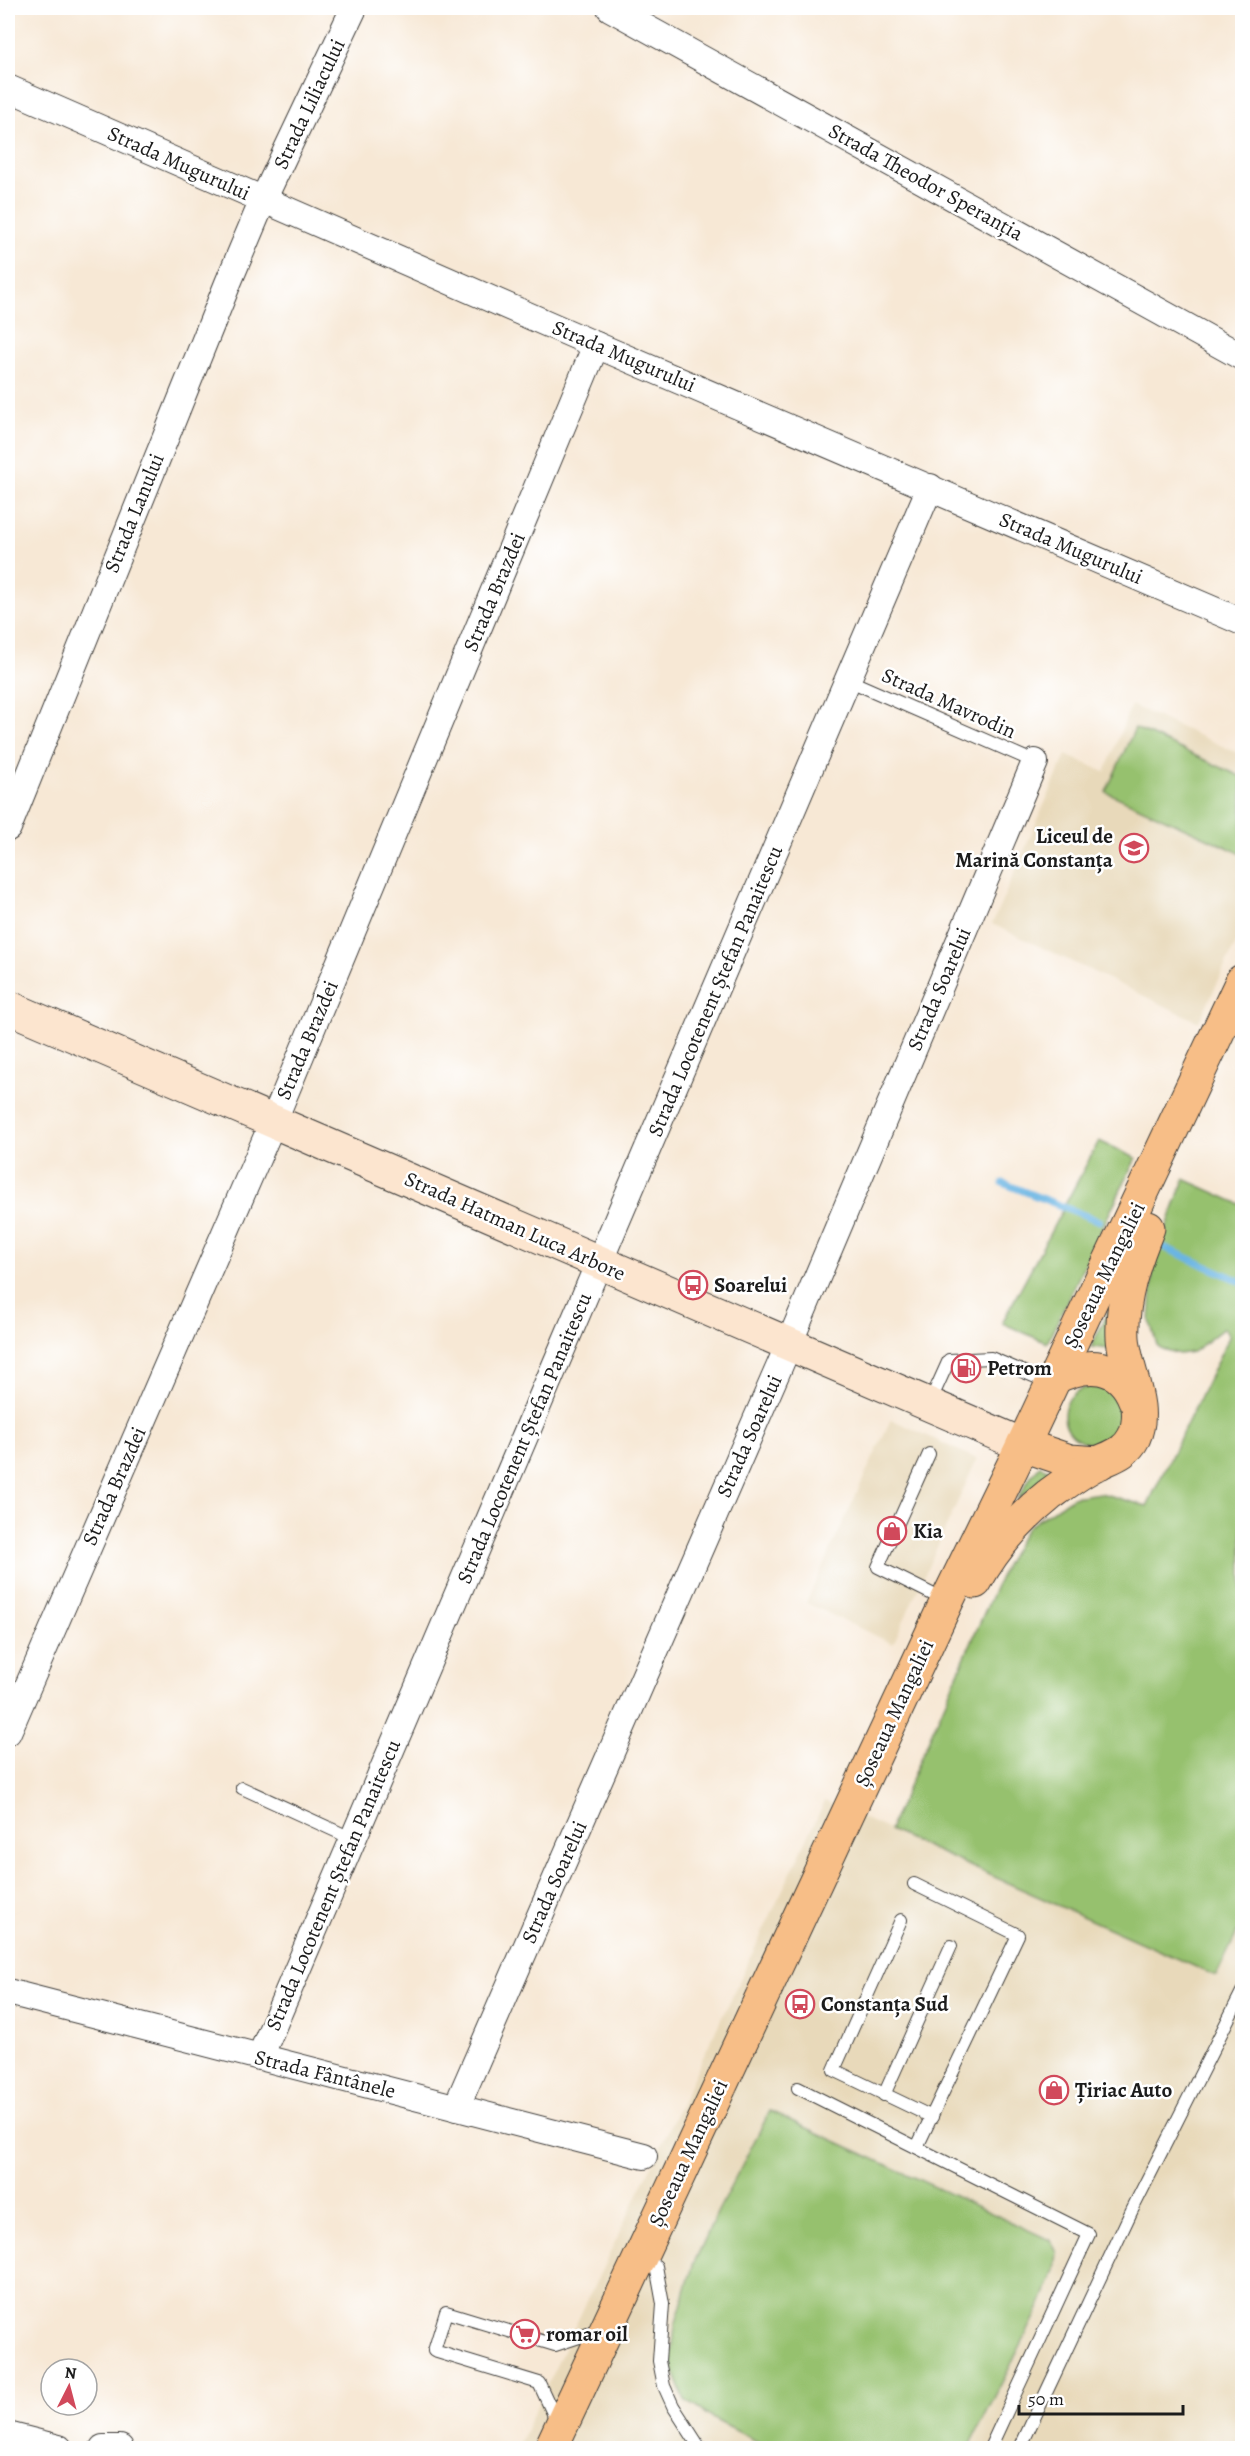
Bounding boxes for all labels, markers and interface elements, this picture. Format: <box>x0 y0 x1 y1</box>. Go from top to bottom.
street label: Strada Liliacului <box>267 34 352 174</box>
street label: Strada Theodor Speranția <box>823 117 1029 247</box>
street label: Strada Mugurului <box>103 119 255 207</box>
street label: Strada Mugurului <box>548 313 700 399</box>
street label: Strada Lanului <box>97 449 171 577</box>
street label: Strada Mugurului <box>995 505 1147 591</box>
street label: Strada Brazdei <box>456 528 532 656</box>
street label: Strada Mavrodin <box>877 661 1021 745</box>
place label: Liceul de Marină Constanța <box>955 822 1114 874</box>
school or university icon: Liceul de Marină Constanța <box>1118 832 1150 864</box>
street label: Strada Locotenent Ștefan Panaitescu <box>641 841 789 1141</box>
street label: Strada Soarelui <box>900 923 978 1055</box>
street label: Strada Brazdei <box>269 976 345 1104</box>
street label: Strada Hatman Luca Arbore <box>400 1165 630 1287</box>
street label: Șoseaua Mangaliei <box>1056 1197 1152 1353</box>
bus stop icon: Soarelui <box>677 1269 709 1301</box>
place label: Soarelui <box>714 1271 787 1299</box>
street label: Strada Locotenent Ștefan Panaitescu <box>450 1288 598 1588</box>
fuel station icon: Petrom <box>950 1352 982 1384</box>
place label: Petrom <box>987 1354 1052 1382</box>
street label: Strada Soarelui <box>709 1370 789 1502</box>
street label: Strada Brazdei <box>75 1422 153 1550</box>
shop icon: Kia <box>876 1515 908 1547</box>
place label: Kia <box>913 1517 944 1545</box>
street label: Șoseaua Mangaliei <box>848 1635 940 1791</box>
street label: Strada Locotenent Ștefan Panaitescu <box>259 1735 407 2035</box>
street label: Strada Soarelui <box>514 1816 594 1948</box>
bus stop icon: Constanța Sud <box>784 1988 816 2020</box>
place label: Constanța Sud <box>821 1990 949 2018</box>
street label: Strada Fântânele <box>252 2043 398 2105</box>
shop icon: Țiriac Auto <box>1038 2074 1070 2106</box>
street label: Șoseaua Mangaliei <box>642 2075 734 2231</box>
place label: Țiriac Auto <box>1075 2076 1173 2104</box>
supermarket icon: romar oil <box>509 2318 541 2350</box>
place label: romar oil <box>546 2320 628 2348</box>
north arrow <box>39 2357 99 2417</box>
text: N <box>64 2362 78 2385</box>
scale bar <box>1019 2378 1182 2416</box>
text: 50 m <box>1028 2387 1064 2411</box>

